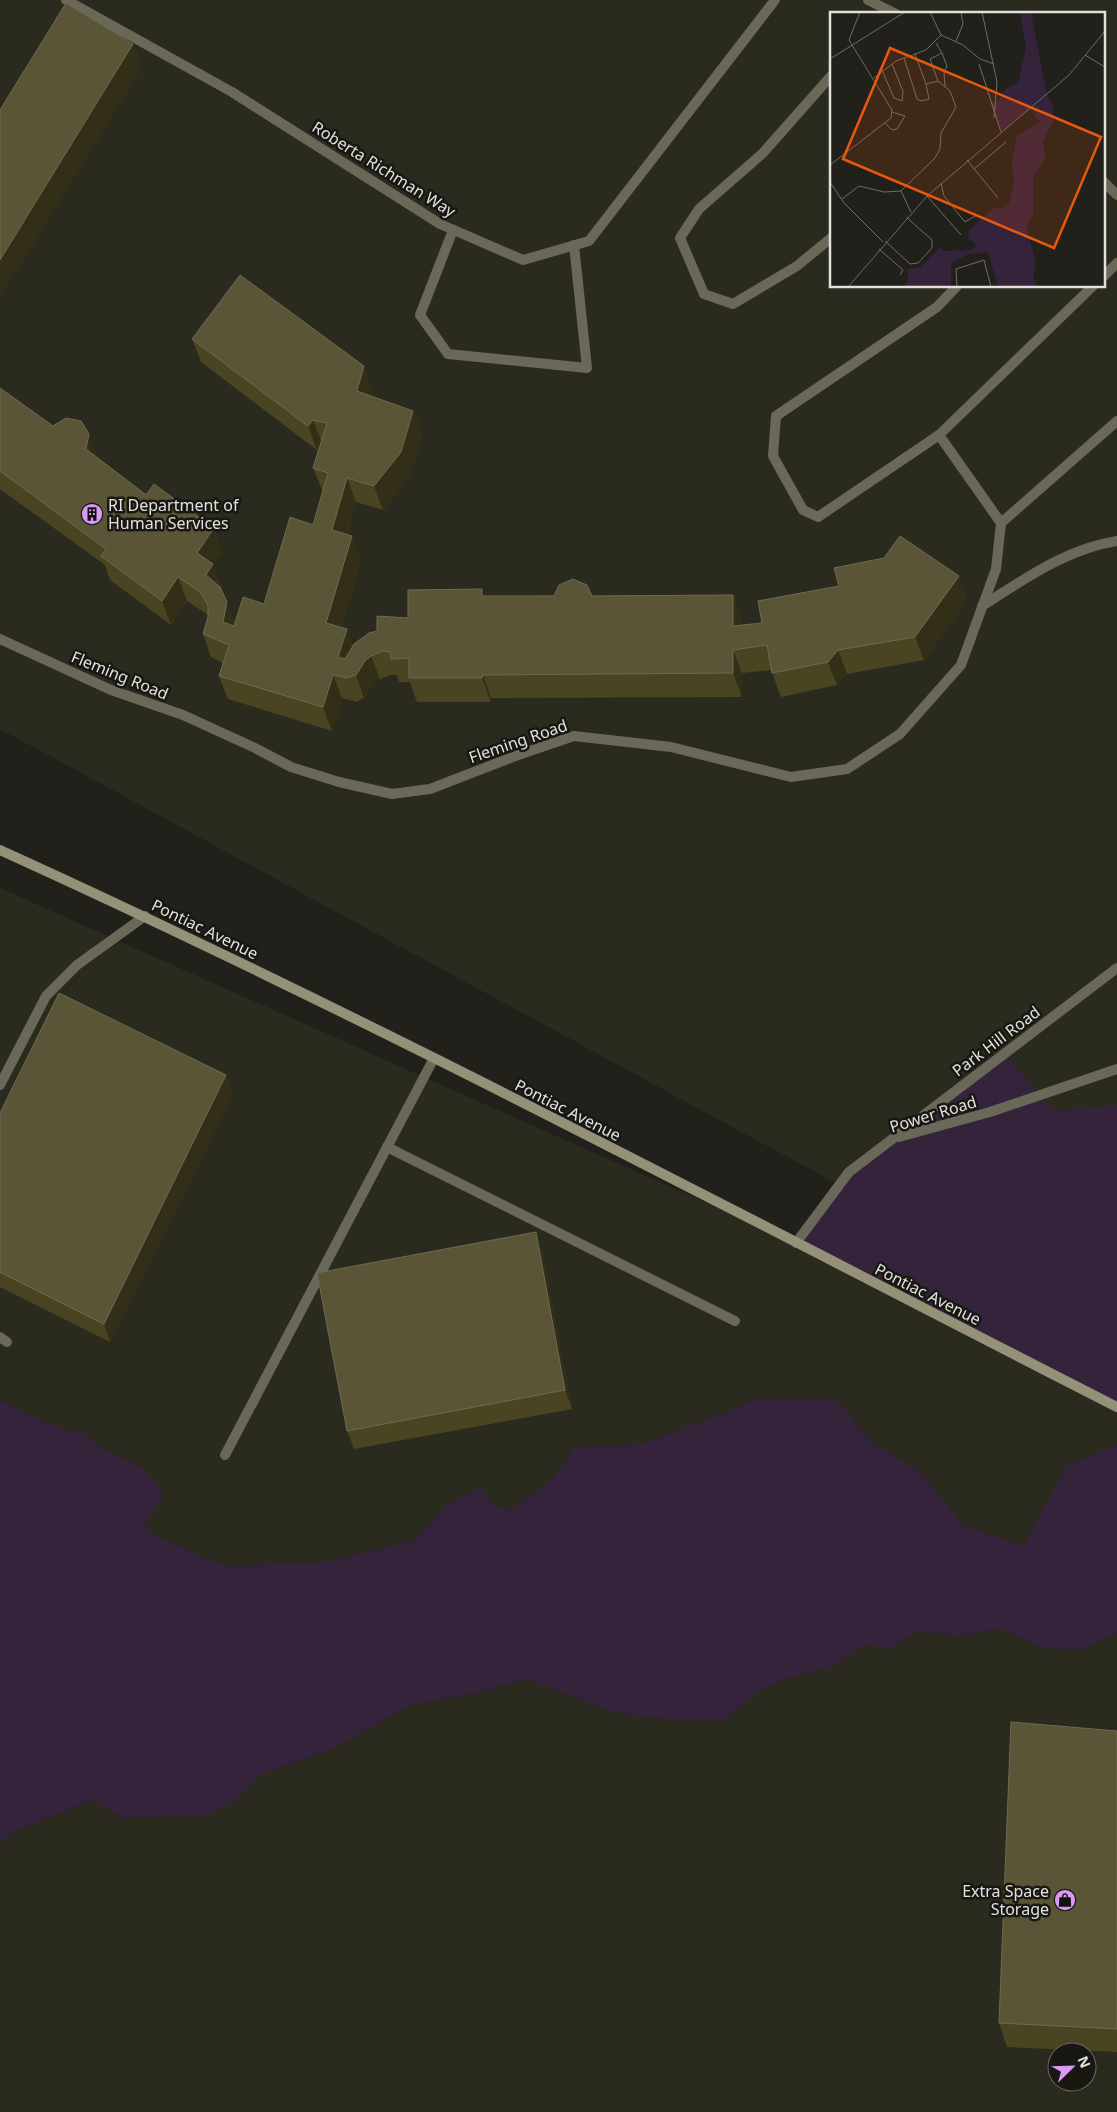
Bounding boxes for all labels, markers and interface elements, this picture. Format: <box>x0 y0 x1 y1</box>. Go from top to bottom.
inset map <box>830 12 1104 288</box>
street label: Roberta Richman Way <box>308 116 461 223</box>
place label: RI Department of Human Services <box>108 494 240 534</box>
building icon: RI Department of Human Services <box>80 502 104 526</box>
street label: Fleming Road <box>68 646 172 704</box>
street label: Fleming Road <box>466 714 570 768</box>
street label: Pontiac Avenue <box>148 894 262 964</box>
street label: Park Hill Road <box>948 1001 1044 1081</box>
street label: Pontiac Avenue <box>511 1074 625 1146</box>
street label: Power Road <box>887 1090 979 1138</box>
street label: Pontiac Avenue <box>871 1258 985 1330</box>
place label: Extra Space Storage <box>962 1880 1049 1920</box>
shop icon: Extra Space Storage <box>1053 1888 1077 1912</box>
north arrow <box>1047 2042 1097 2092</box>
text: N <box>1073 2053 1095 2071</box>

